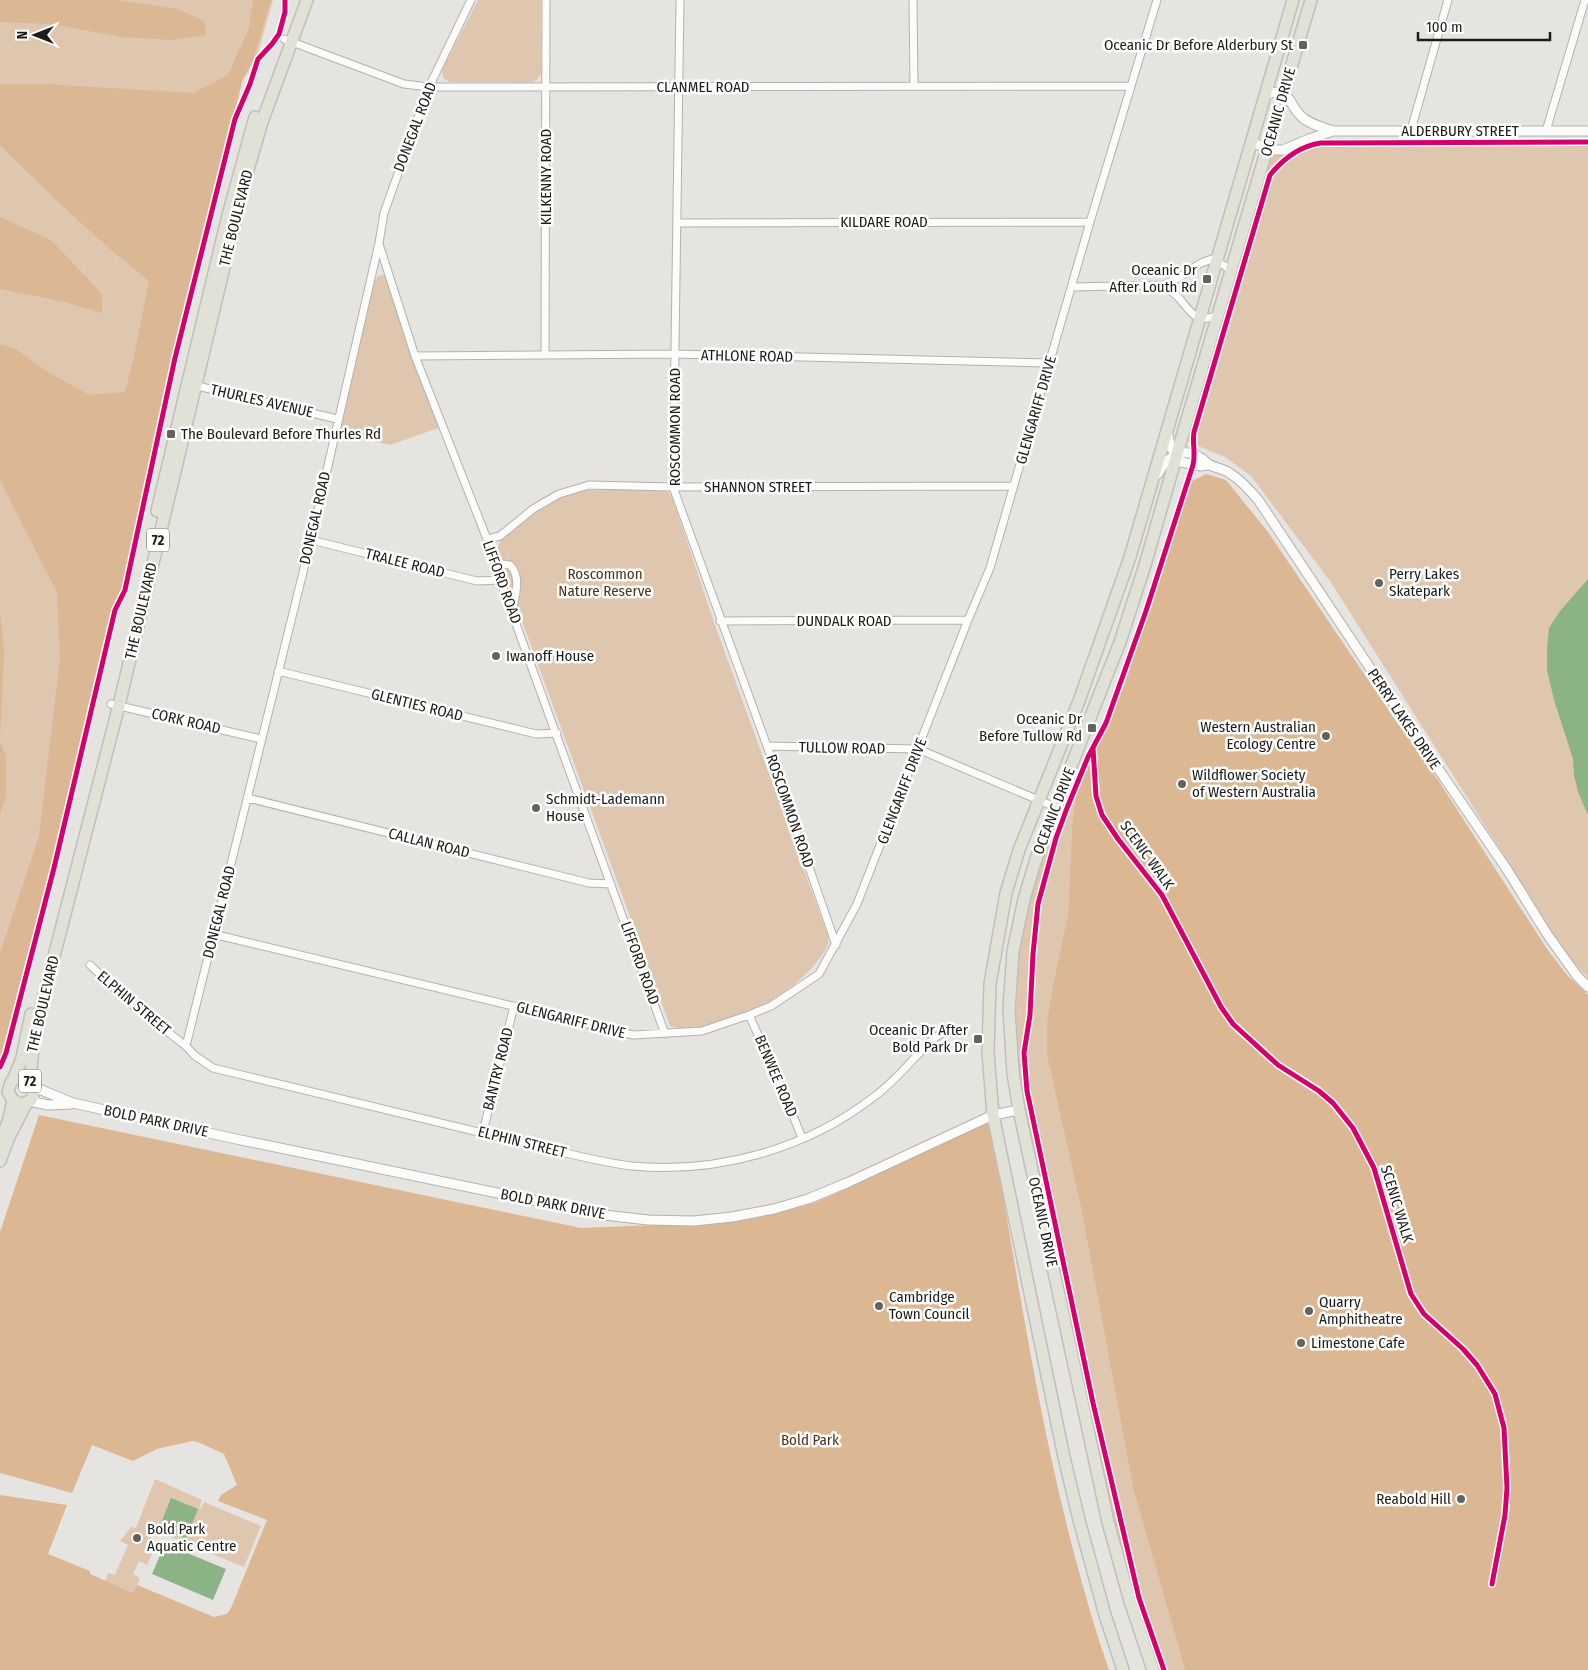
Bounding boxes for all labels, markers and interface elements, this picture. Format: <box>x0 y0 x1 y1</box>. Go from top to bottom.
north arrow <box>10 10 60 60</box>
scale bar <box>1418 10 1550 42</box>
text: 100 m <box>1426 18 1463 36</box>
text: N <box>14 31 31 39</box>
place label: Oceanic Dr Before Alderbury St <box>1104 36 1293 54</box>
marker: Oceanic Dr Before Alderbury St <box>1297 39 1309 51</box>
street label: OCEANIC DRIVE <box>1257 65 1299 159</box>
street label: CLANMEL ROAD <box>656 78 750 96</box>
street label: DONEGAL ROAD <box>390 80 440 174</box>
street label: ALDERBURY STREET <box>1401 122 1519 140</box>
street label: KILKENNY ROAD <box>537 129 555 225</box>
street label: THE BOULEVARD <box>215 168 257 268</box>
street label: KILDARE ROAD <box>840 213 928 231</box>
place label: Oceanic Dr After Louth Rd <box>1109 261 1198 296</box>
marker: Oceanic Dr After Louth Rd <box>1201 273 1213 285</box>
street label: ATHLONE ROAD <box>701 346 793 366</box>
street label: GLENGARIFF DRIVE <box>1012 354 1060 466</box>
street label: ROSCOMMON ROAD <box>666 368 684 486</box>
street label: THURLES AVENUE <box>209 380 315 422</box>
place label: The Boulevard Before Thurles Rd <box>181 425 381 443</box>
marker: The Boulevard Before Thurles Rd <box>165 428 177 440</box>
street label: DONEGAL ROAD <box>296 470 334 566</box>
street label: SHANNON STREET <box>704 478 812 496</box>
road number: 72 <box>147 528 169 552</box>
street label: LIFFORD ROAD <box>479 538 525 626</box>
street label: TRALEE ROAD <box>363 544 447 582</box>
street label: THE BOULEVARD <box>121 561 161 661</box>
park label: Roscommon Nature Reserve <box>558 565 652 600</box>
place label: Perry Lakes Skatepark <box>1389 565 1459 600</box>
marker: Perry Lakes Skatepark <box>1373 577 1385 589</box>
street label: DUNDALK ROAD <box>796 612 892 630</box>
place label: Iwanoff House <box>506 647 594 665</box>
marker: Iwanoff House <box>490 650 502 662</box>
street label: PERRY LAKES DRIVE <box>1364 665 1444 773</box>
street label: GLENTIES ROAD <box>369 685 465 725</box>
street label: CORK ROAD <box>150 704 222 738</box>
place label: Oceanic Dr Before Tullow Rd <box>979 710 1083 745</box>
place label: Western Australian Ecology Centre <box>1200 718 1316 753</box>
marker: Oceanic Dr Before Tullow Rd <box>1086 722 1098 734</box>
marker: Western Australian Ecology Centre <box>1320 730 1332 742</box>
street label: GLENGARIFF DRIVE <box>874 735 930 847</box>
street label: TULLOW ROAD <box>799 738 885 758</box>
street label: ROSCOMMON ROAD <box>762 752 818 870</box>
street label: OCEANIC DRIVE <box>1029 765 1079 857</box>
place label: Wildflower Society of Western Australia <box>1192 766 1316 801</box>
marker: Wildflower Society of Western Australia <box>1176 778 1188 790</box>
place label: Schmidt-Lademann House <box>546 790 665 825</box>
marker: Schmidt-Lademann House <box>530 802 542 814</box>
street label: SCENIC WALK <box>1116 817 1178 893</box>
street label: CALLAN ROAD <box>386 824 472 862</box>
street label: DONEGAL ROAD <box>199 864 239 960</box>
street label: LIFFORD ROAD <box>617 919 663 1007</box>
street label: THE BOULEVARD <box>23 954 63 1054</box>
street label: ELPHIN STREET <box>94 967 174 1039</box>
street label: GLENGARIFF DRIVE <box>514 998 628 1042</box>
place label: Oceanic Dr After Bold Park Dr <box>869 1021 969 1056</box>
street label: BANTRY ROAD <box>479 1026 517 1112</box>
street label: BENWEE ROAD <box>751 1032 801 1120</box>
marker: Oceanic Dr After Bold Park Dr <box>972 1033 984 1045</box>
road number: 72 <box>19 1070 41 1092</box>
street label: BOLD PARK DRIVE <box>102 1101 210 1141</box>
street label: ELPHIN STREET <box>476 1122 568 1162</box>
street label: SCENIC WALK <box>1377 1163 1417 1245</box>
street label: OCEANIC DRIVE <box>1025 1175 1061 1269</box>
street label: BOLD PARK DRIVE <box>499 1185 607 1223</box>
place label: Cambridge Town Council <box>889 1288 969 1323</box>
place label: Quarry Amphitheatre <box>1319 1293 1403 1328</box>
marker: Cambridge Town Council <box>873 1300 885 1312</box>
marker: Quarry Amphitheatre <box>1303 1305 1315 1317</box>
place label: Limestone Cafe <box>1311 1334 1405 1352</box>
marker: Limestone Cafe <box>1295 1337 1307 1349</box>
park label: Bold Park <box>781 1431 839 1449</box>
place label: Reabold Hill <box>1376 1490 1451 1508</box>
marker: Reabold Hill <box>1455 1493 1467 1505</box>
place label: Bold Park Aquatic Centre <box>147 1520 237 1555</box>
marker: Bold Park Aquatic Centre <box>131 1532 143 1544</box>

